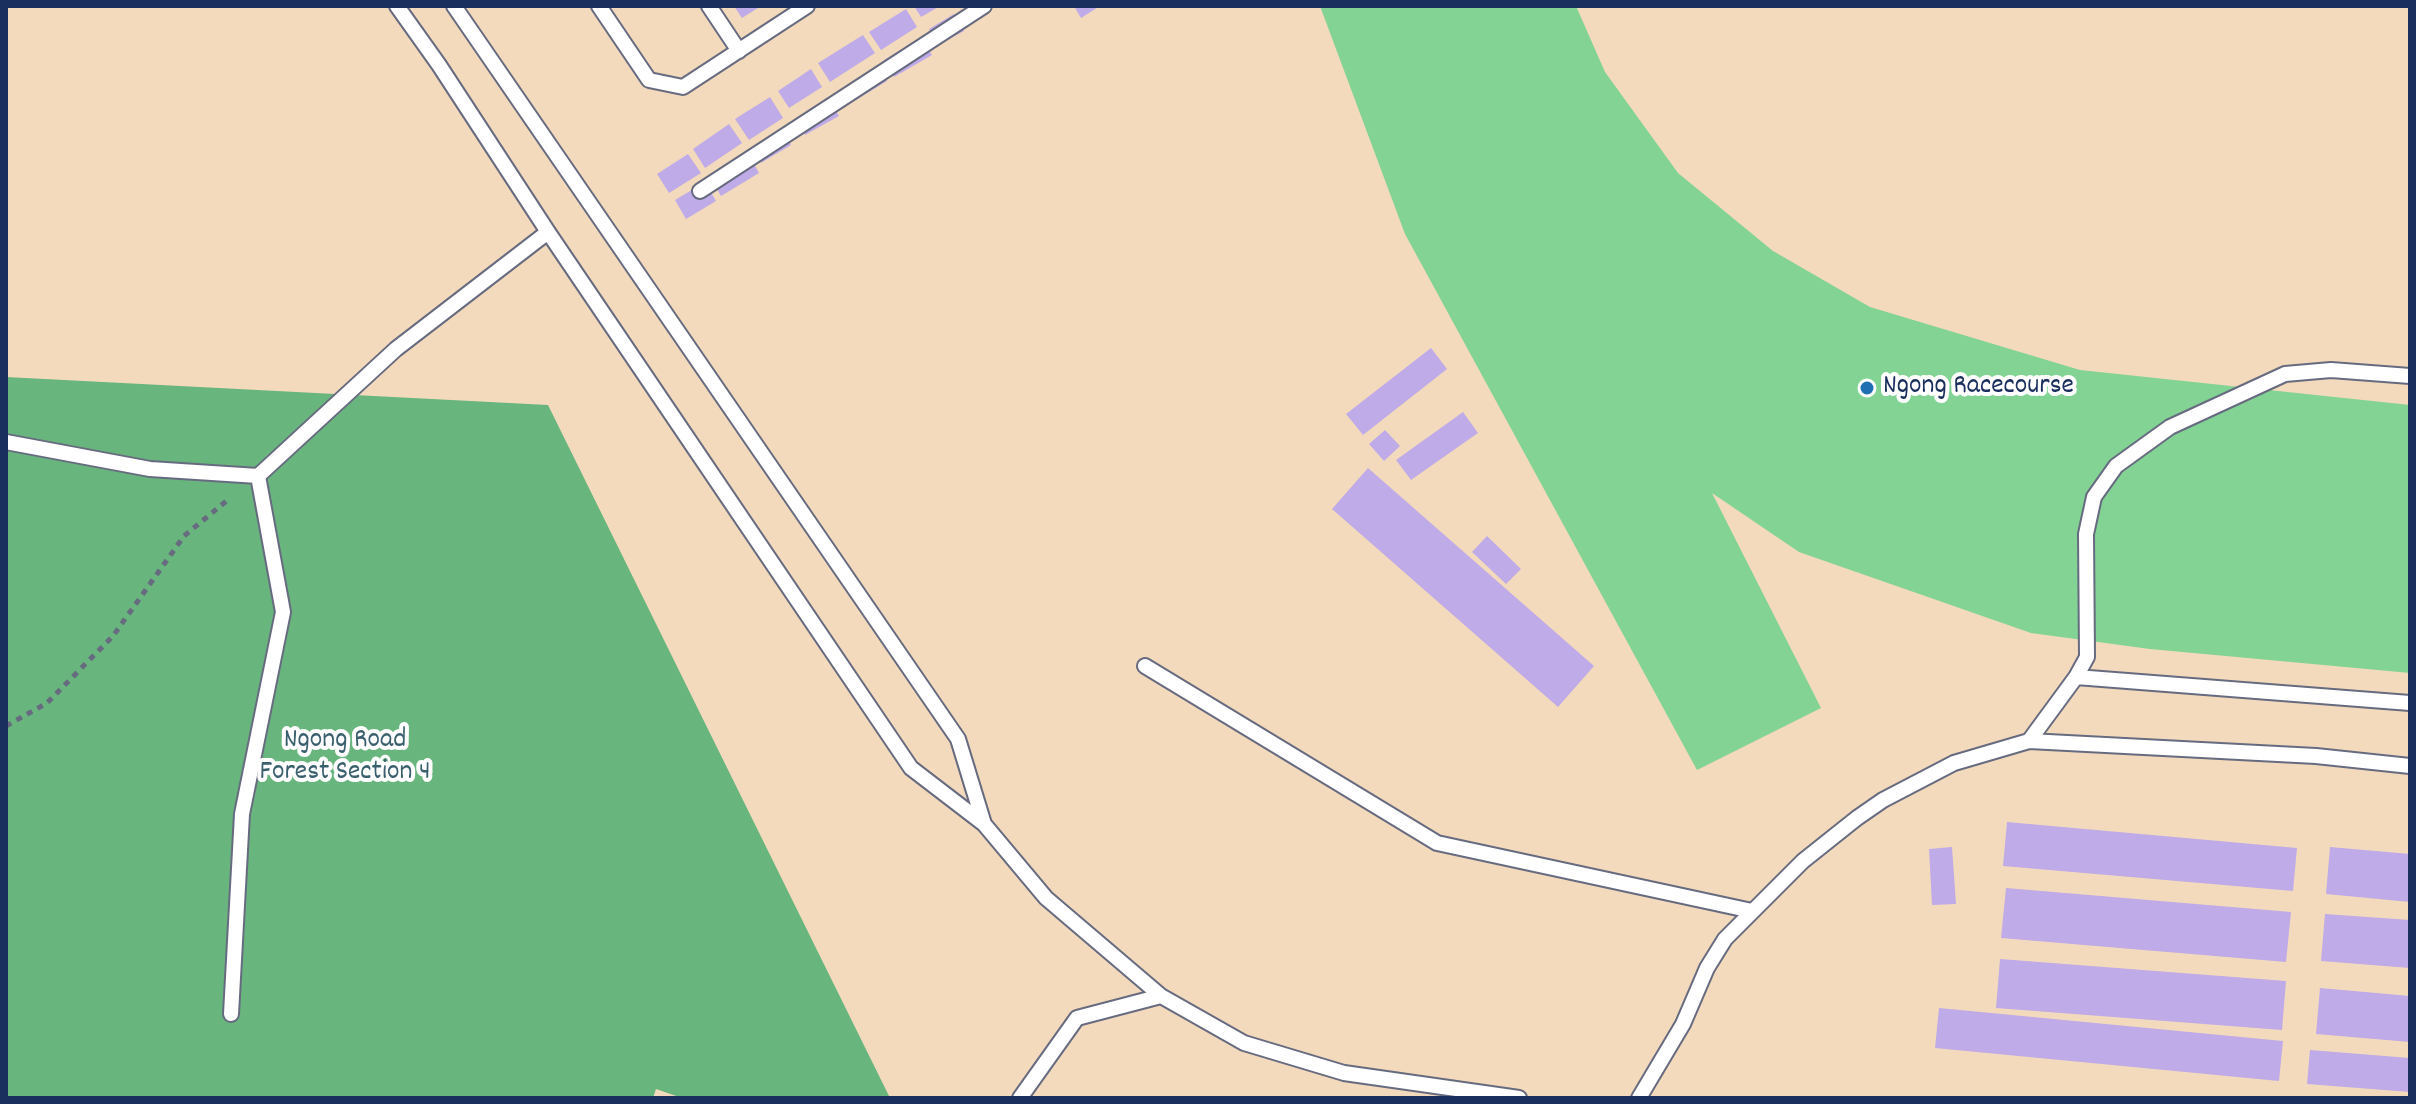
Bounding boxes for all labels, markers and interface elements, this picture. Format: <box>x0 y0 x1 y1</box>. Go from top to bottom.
place label: Ngong Racecourse <box>1883 371 2074 405</box>
marker: Ngong Racecourse <box>1858 379 1876 397</box>
park label: Ngong Road Forest Section 4 <box>260 725 430 791</box>

